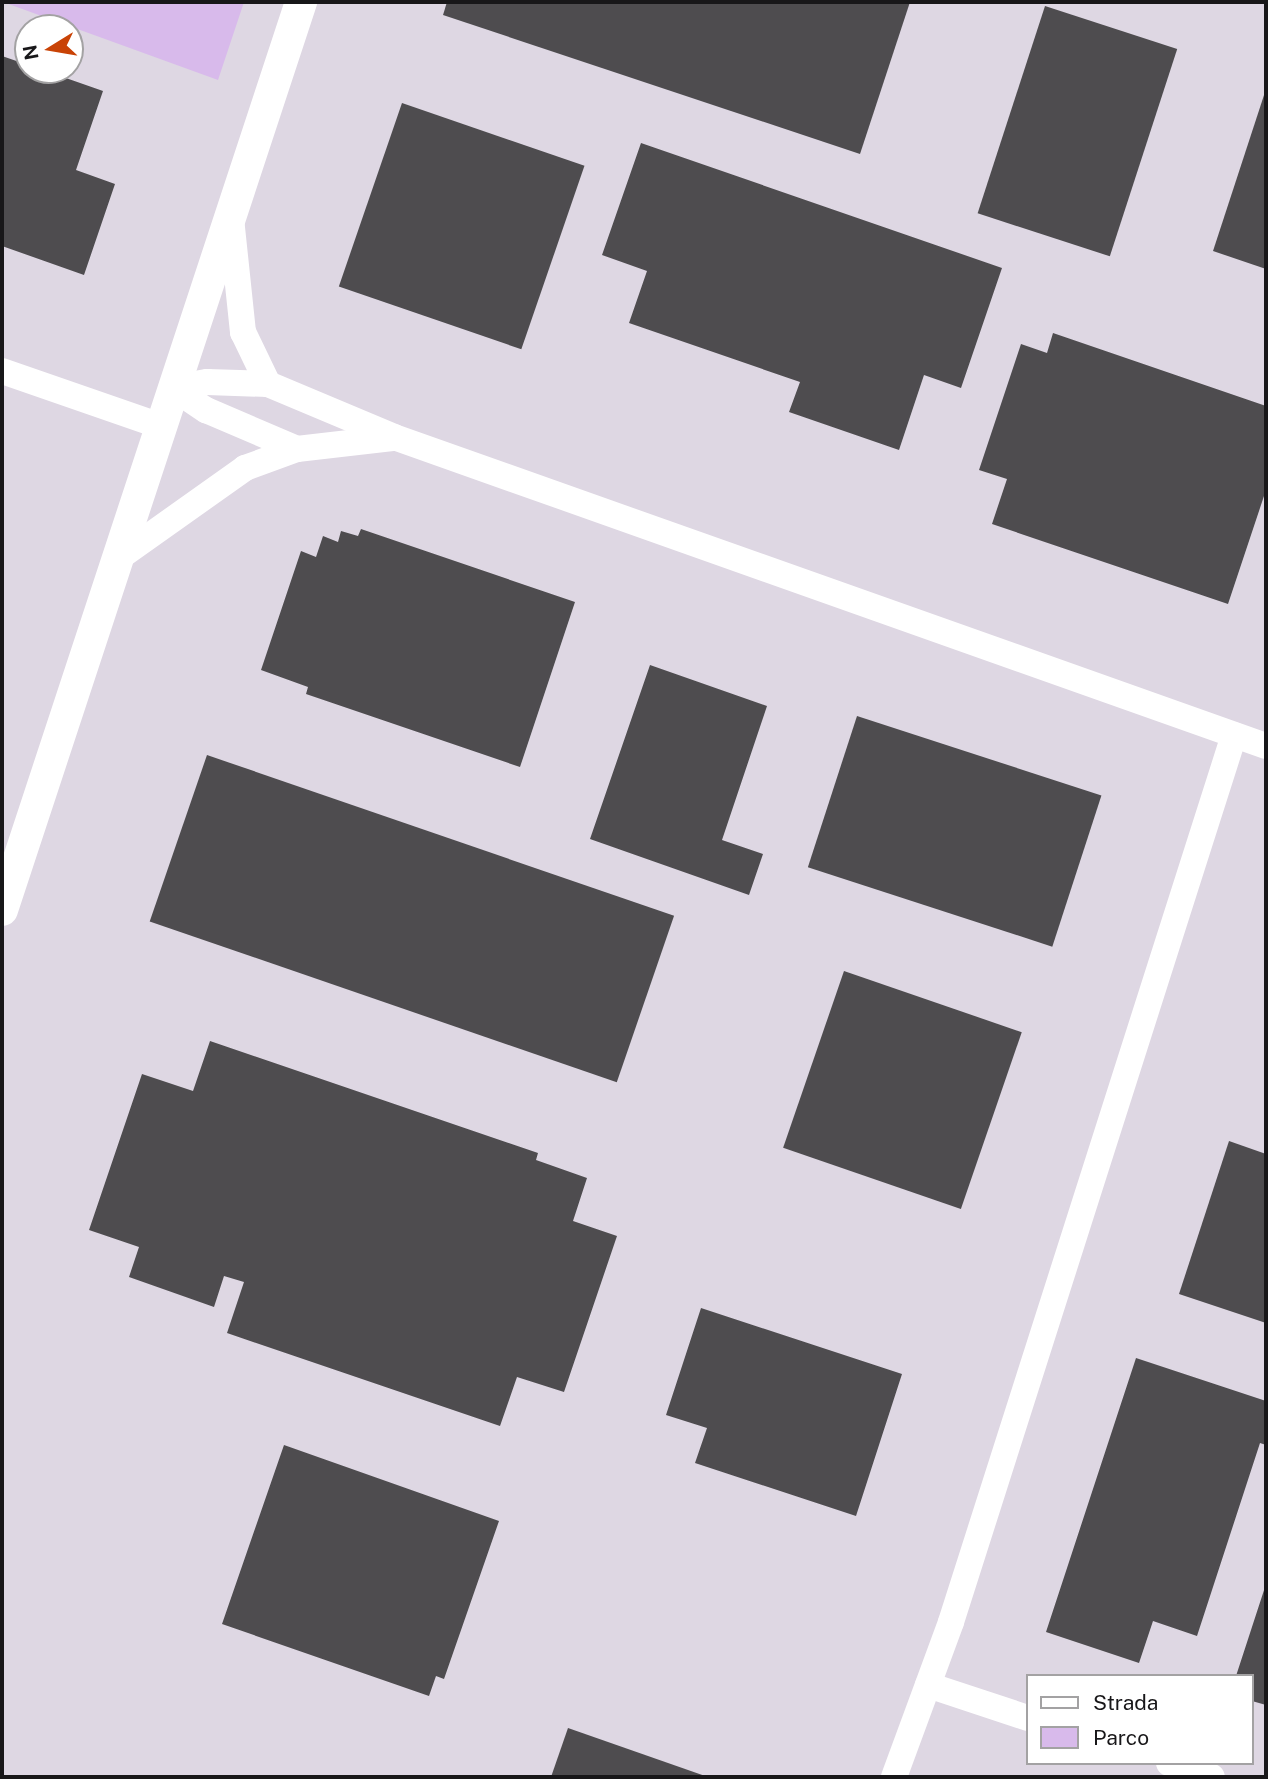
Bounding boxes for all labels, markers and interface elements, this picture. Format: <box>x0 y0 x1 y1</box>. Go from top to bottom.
north arrow <box>14 14 84 84</box>
text: N <box>18 43 43 62</box>
legend <box>1026 1674 1254 1765</box>
text: Strada <box>1093 1690 1158 1715</box>
text: Parco <box>1093 1725 1149 1750</box>

